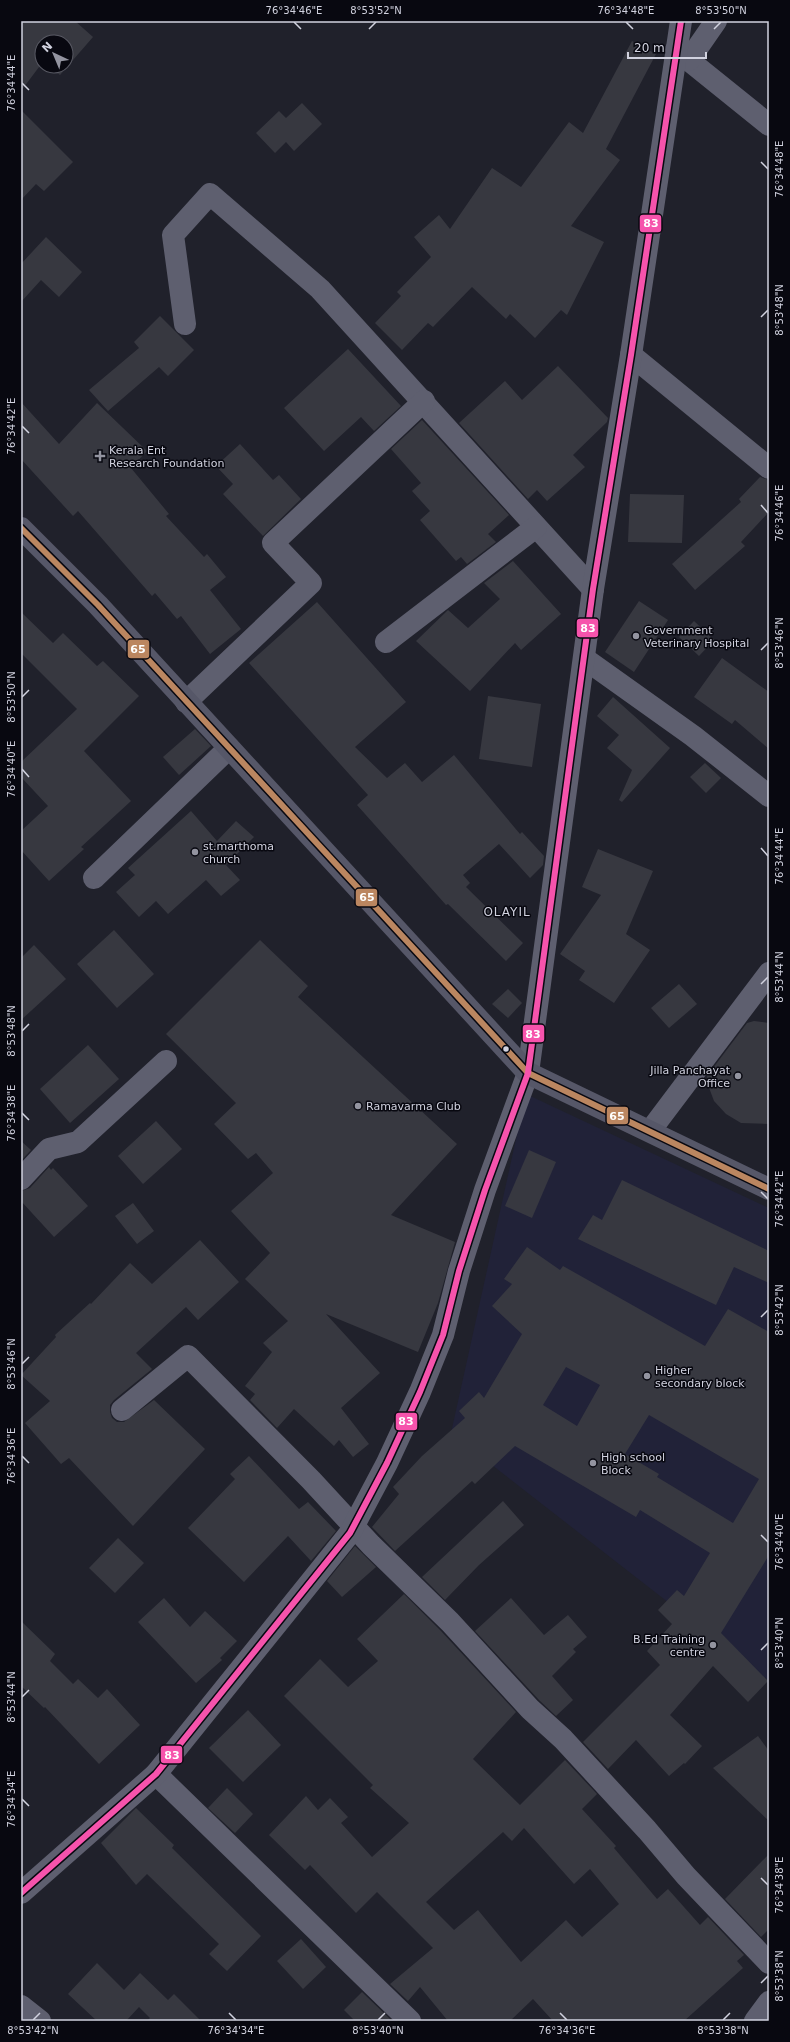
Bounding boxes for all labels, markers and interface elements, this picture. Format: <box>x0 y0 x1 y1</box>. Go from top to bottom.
text: 76°34'46"E <box>266 5 322 16</box>
text: 8°53'52"N <box>350 5 402 16</box>
text: 76°34'48"E <box>598 5 654 16</box>
text: 8°53'50"N <box>695 5 747 16</box>
north arrow <box>34 34 74 74</box>
scale bar <box>628 34 706 60</box>
text: N <box>40 39 55 55</box>
text: 20 m <box>634 41 665 55</box>
text: 76°34'44"E <box>6 55 17 111</box>
text: 76°34'48"E <box>774 141 785 197</box>
line badge: 83 <box>639 214 662 233</box>
text: 83 <box>643 217 659 230</box>
text: 8°53'48"N <box>774 284 785 336</box>
text: 76°34'42"E <box>6 398 17 454</box>
place label: Kerala Ent Research Foundation <box>109 444 224 470</box>
marker: Kerala Ent Research Foundation <box>94 450 106 462</box>
text: 76°34'46"E <box>774 485 785 541</box>
text: 8°53'46"N <box>774 617 785 669</box>
line badge: 83 <box>576 618 599 638</box>
text: 83 <box>580 622 596 635</box>
place label: Government Veterinary Hospital <box>644 624 749 650</box>
marker: Government Veterinary Hospital <box>631 631 641 641</box>
line badge: 65 <box>127 639 150 659</box>
text: 65 <box>130 643 146 656</box>
text: 8°53'50"N <box>6 671 17 723</box>
text: 76°34'40"E <box>6 741 17 797</box>
text: 76°34'44"E <box>774 828 785 884</box>
place label: st.marthoma church <box>203 840 274 866</box>
marker: st.marthoma church <box>190 847 200 857</box>
line badge: 65 <box>355 888 378 907</box>
text: 65 <box>359 891 375 904</box>
district label: OLAYIL <box>483 905 531 919</box>
text: 8°53'44"N <box>774 951 785 1003</box>
text: 8°53'48"N <box>6 1005 17 1057</box>
line badge: 83 <box>522 1024 545 1043</box>
text: 83 <box>525 1028 541 1041</box>
unlabelled marker <box>501 1044 511 1054</box>
place label: Jilla Panchayat Office <box>649 1064 731 1090</box>
marker: Jilla Panchayat Office <box>733 1071 743 1081</box>
text: 76°34'38"E <box>6 1085 17 1141</box>
place label: Ramavarma Club <box>366 1100 461 1113</box>
marker: Ramavarma Club <box>353 1101 363 1111</box>
line badge: 65 <box>606 1106 629 1125</box>
text: 65 <box>609 1110 625 1123</box>
text: 76°34'42"E <box>774 1171 785 1227</box>
text: 8°53'42"N <box>774 1284 785 1336</box>
text: 8°53'46"N <box>6 1338 17 1390</box>
place label: Higher secondary block <box>655 1364 745 1390</box>
marker: Higher secondary block <box>642 1371 652 1381</box>
line badge: 83 <box>395 1412 418 1431</box>
text: 83 <box>398 1415 414 1428</box>
text: 76°34'36"E <box>6 1428 17 1484</box>
place label: High school Block <box>601 1451 665 1477</box>
marker: High school Block <box>588 1458 598 1468</box>
text: 76°34'40"E <box>774 1514 785 1570</box>
text: 8°53'40"N <box>774 1617 785 1669</box>
place label: B.Ed Training centre <box>633 1633 705 1659</box>
marker: B.Ed Training centre <box>708 1640 718 1650</box>
text: 8°53'44"N <box>6 1671 17 1723</box>
line badge: 83 <box>160 1745 183 1764</box>
text: 83 <box>164 1749 180 1762</box>
text: 76°34'34"E <box>6 1771 17 1827</box>
text: 76°34'38"E <box>774 1857 785 1913</box>
text: 8°53'38"N <box>774 1950 785 2002</box>
text: 8°53'42"N <box>7 2025 59 2036</box>
text: 76°34'34"E <box>208 2025 264 2036</box>
text: 8°53'40"N <box>352 2025 404 2036</box>
text: 76°34'36"E <box>539 2025 595 2036</box>
text: 8°53'38"N <box>697 2025 749 2036</box>

